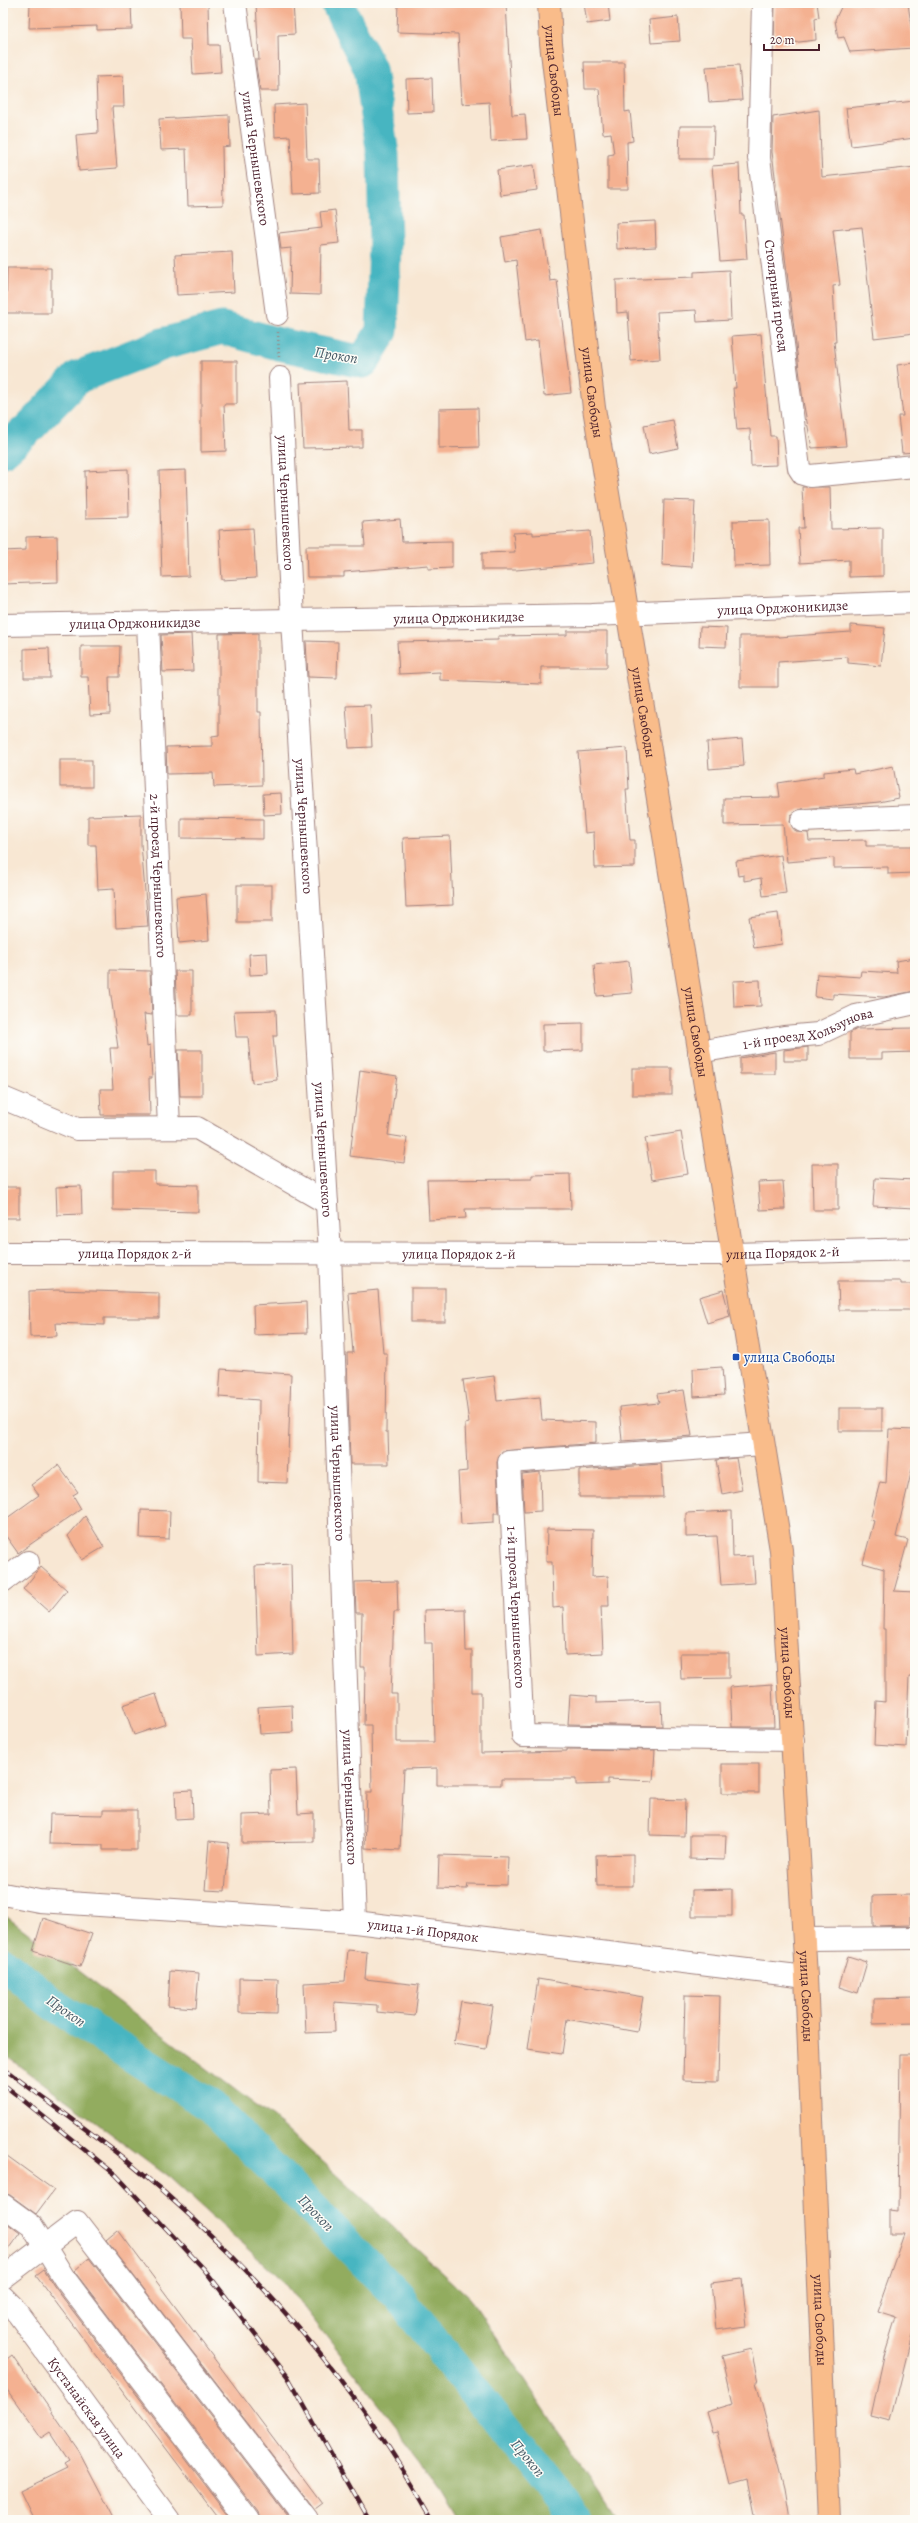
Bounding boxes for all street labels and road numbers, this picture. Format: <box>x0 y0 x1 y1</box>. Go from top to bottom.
street label: улица Свободы <box>541 24 569 117</box>
street label: улица Чернышевского <box>237 89 274 227</box>
street label: Столярный проезд <box>760 238 793 353</box>
street label: улица Свободы <box>577 345 608 439</box>
street label: улица Чернышевского <box>273 434 299 571</box>
street label: улица Орджоникидзе <box>716 595 849 619</box>
street label: улица Орджоникидзе <box>392 607 525 628</box>
street label: улица Орджоникидзе <box>68 612 201 633</box>
street label: улица Свободы <box>627 665 661 759</box>
street label: улица Чернышевского <box>291 757 318 895</box>
street label: 2-й проезд Чернышевского <box>146 793 171 958</box>
street label: улица Свободы <box>679 984 713 1079</box>
street label: 1-й проезд Хользунова <box>741 1003 875 1054</box>
street label: улица Чернышевского <box>310 1081 337 1218</box>
street label: улица Порядок 2-й <box>725 1242 840 1264</box>
street label: улица Порядок 2-й <box>77 1244 192 1263</box>
street label: улица Порядок 2-й <box>401 1244 516 1263</box>
street label: улица Чернышевского <box>326 1404 350 1541</box>
street label: 1-й проезд Чернышевского <box>503 1526 530 1689</box>
street label: улица Свободы <box>776 1626 800 1719</box>
street label: улица Чернышевского <box>338 1728 362 1865</box>
street label: улица 1-й Порядок <box>366 1914 480 1946</box>
street label: улица Свободы <box>795 1949 818 2043</box>
street label: улица Свободы <box>809 2273 832 2366</box>
street label: Кустанайская улица <box>43 2353 131 2463</box>

